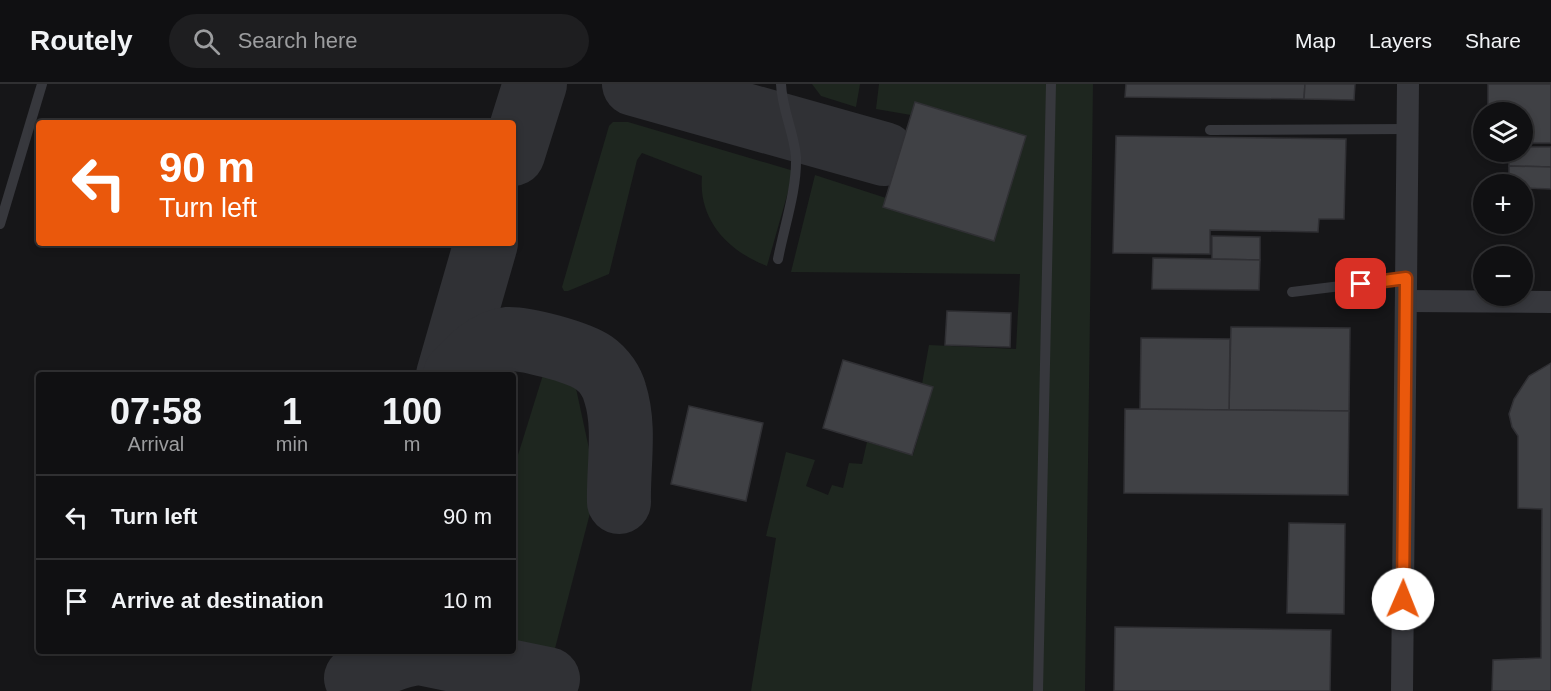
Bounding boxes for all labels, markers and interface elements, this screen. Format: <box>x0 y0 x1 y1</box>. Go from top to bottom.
search box <box>169 14 589 68</box>
text: Routely <box>30 25 133 56</box>
icon: search <box>190 25 223 58</box>
text: Search here <box>238 28 358 53</box>
text: Map <box>1295 29 1336 52</box>
text: Layers <box>1369 29 1432 52</box>
text: Share <box>1465 29 1521 52</box>
map controls <box>1473 102 1533 306</box>
button: layers <box>1473 102 1533 162</box>
icon: left <box>60 144 138 222</box>
text: 90 m <box>159 144 255 191</box>
button: + <box>1473 174 1533 234</box>
text: Turn left <box>159 193 257 223</box>
button: − <box>1473 246 1533 306</box>
pin <box>1335 258 1386 309</box>
icon: arrive <box>1344 267 1377 300</box>
text: 07:58 <box>110 391 202 432</box>
text: 1 <box>282 391 302 432</box>
text: 100 <box>382 391 442 432</box>
text: Arrival <box>128 433 184 455</box>
text: min <box>276 433 308 455</box>
text: m <box>404 433 420 455</box>
icon: left <box>60 501 93 534</box>
text: Turn left <box>111 504 197 529</box>
text: 90 m <box>443 504 492 529</box>
position arrow <box>1371 567 1435 631</box>
icon: arrive <box>60 585 93 618</box>
text: Arrive at destination <box>111 588 324 613</box>
text: 10 m <box>443 588 492 613</box>

